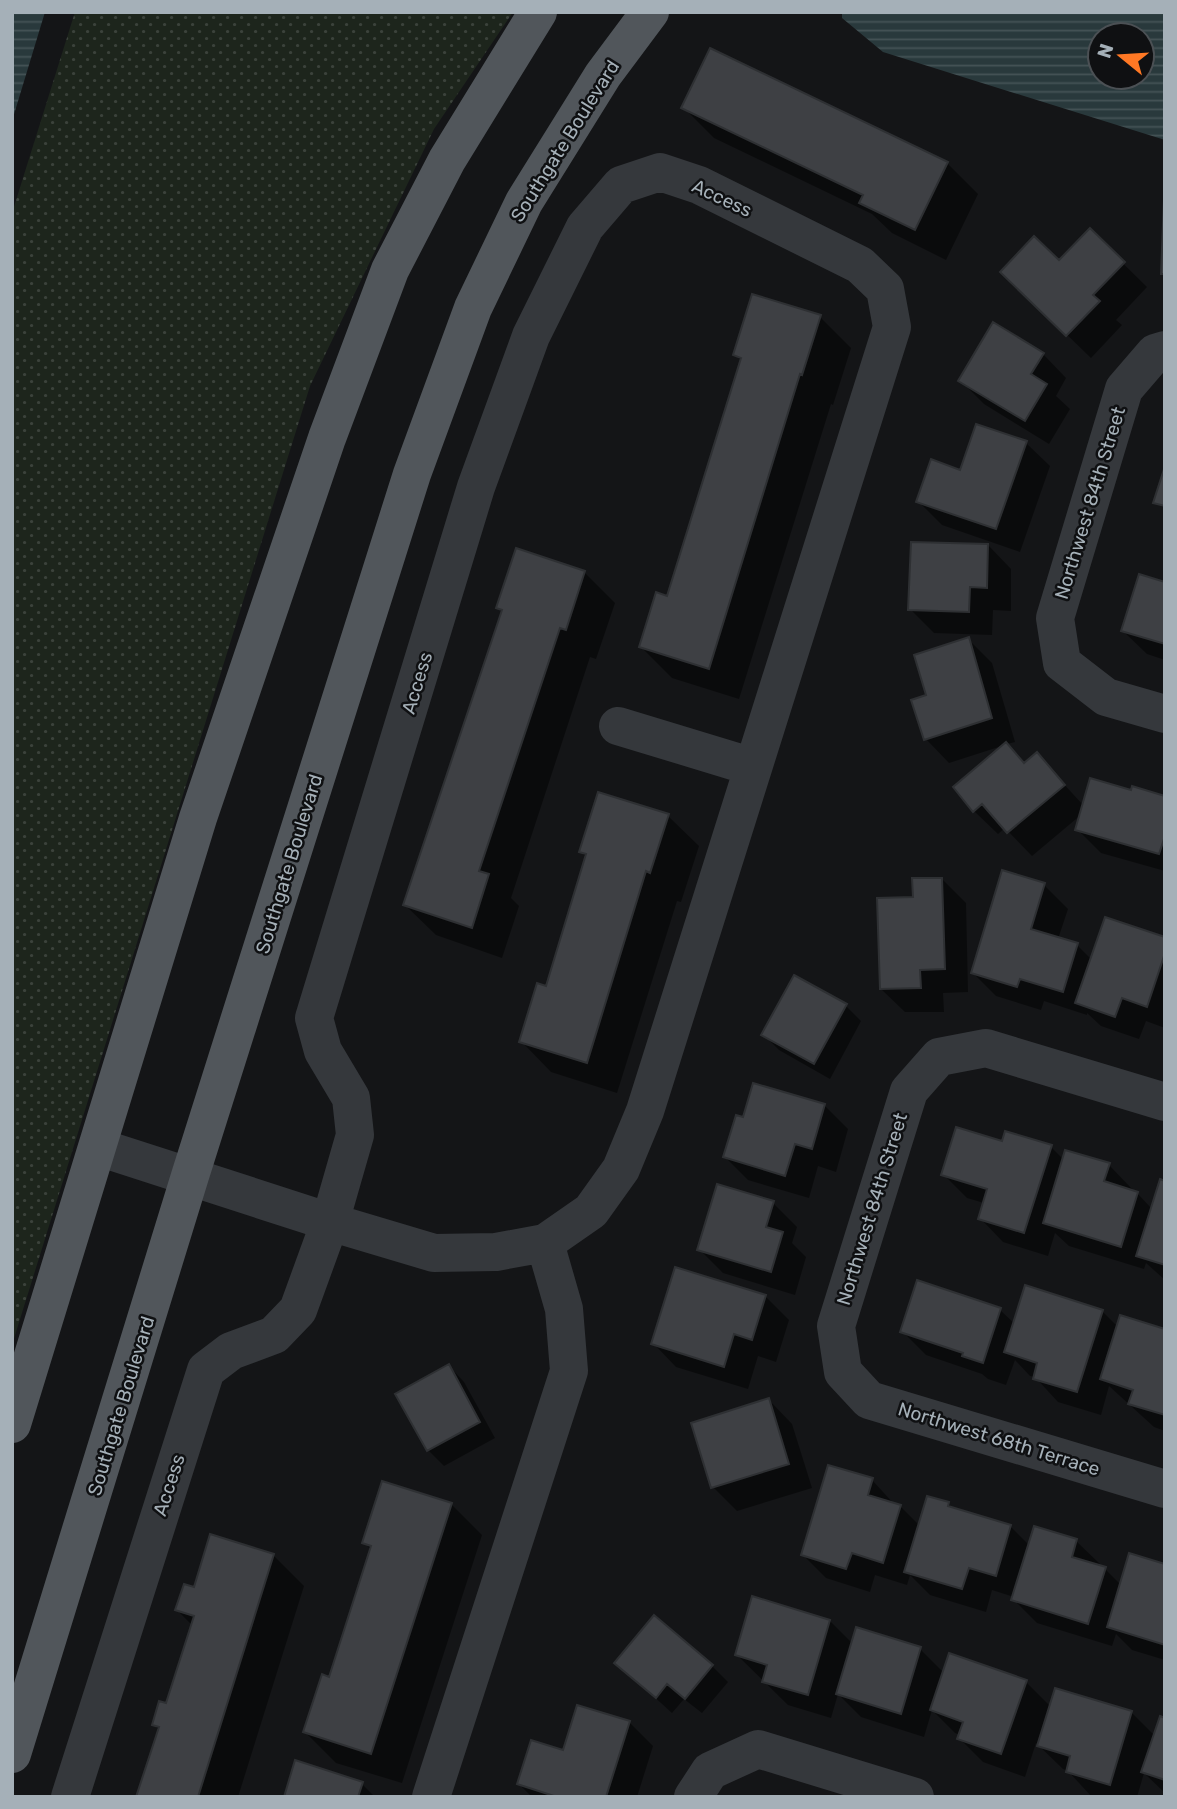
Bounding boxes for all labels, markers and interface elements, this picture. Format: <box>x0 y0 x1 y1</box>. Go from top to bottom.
north arrow <box>1086 21 1156 91</box>
text: N <box>1092 41 1118 61</box>
street label: Southgate Boulevard <box>506 56 624 226</box>
street label: Access <box>688 174 756 222</box>
street label: Northwest 84th Street <box>1050 403 1130 602</box>
street label: Access <box>397 649 437 717</box>
street label: Southgate Boulevard <box>251 771 327 957</box>
street label: Northwest 84th Street <box>832 1109 912 1308</box>
street label: Southgate Boulevard <box>83 1313 159 1499</box>
street label: Northwest 68th Terrace <box>895 1397 1103 1481</box>
street label: Access <box>148 1451 190 1519</box>

